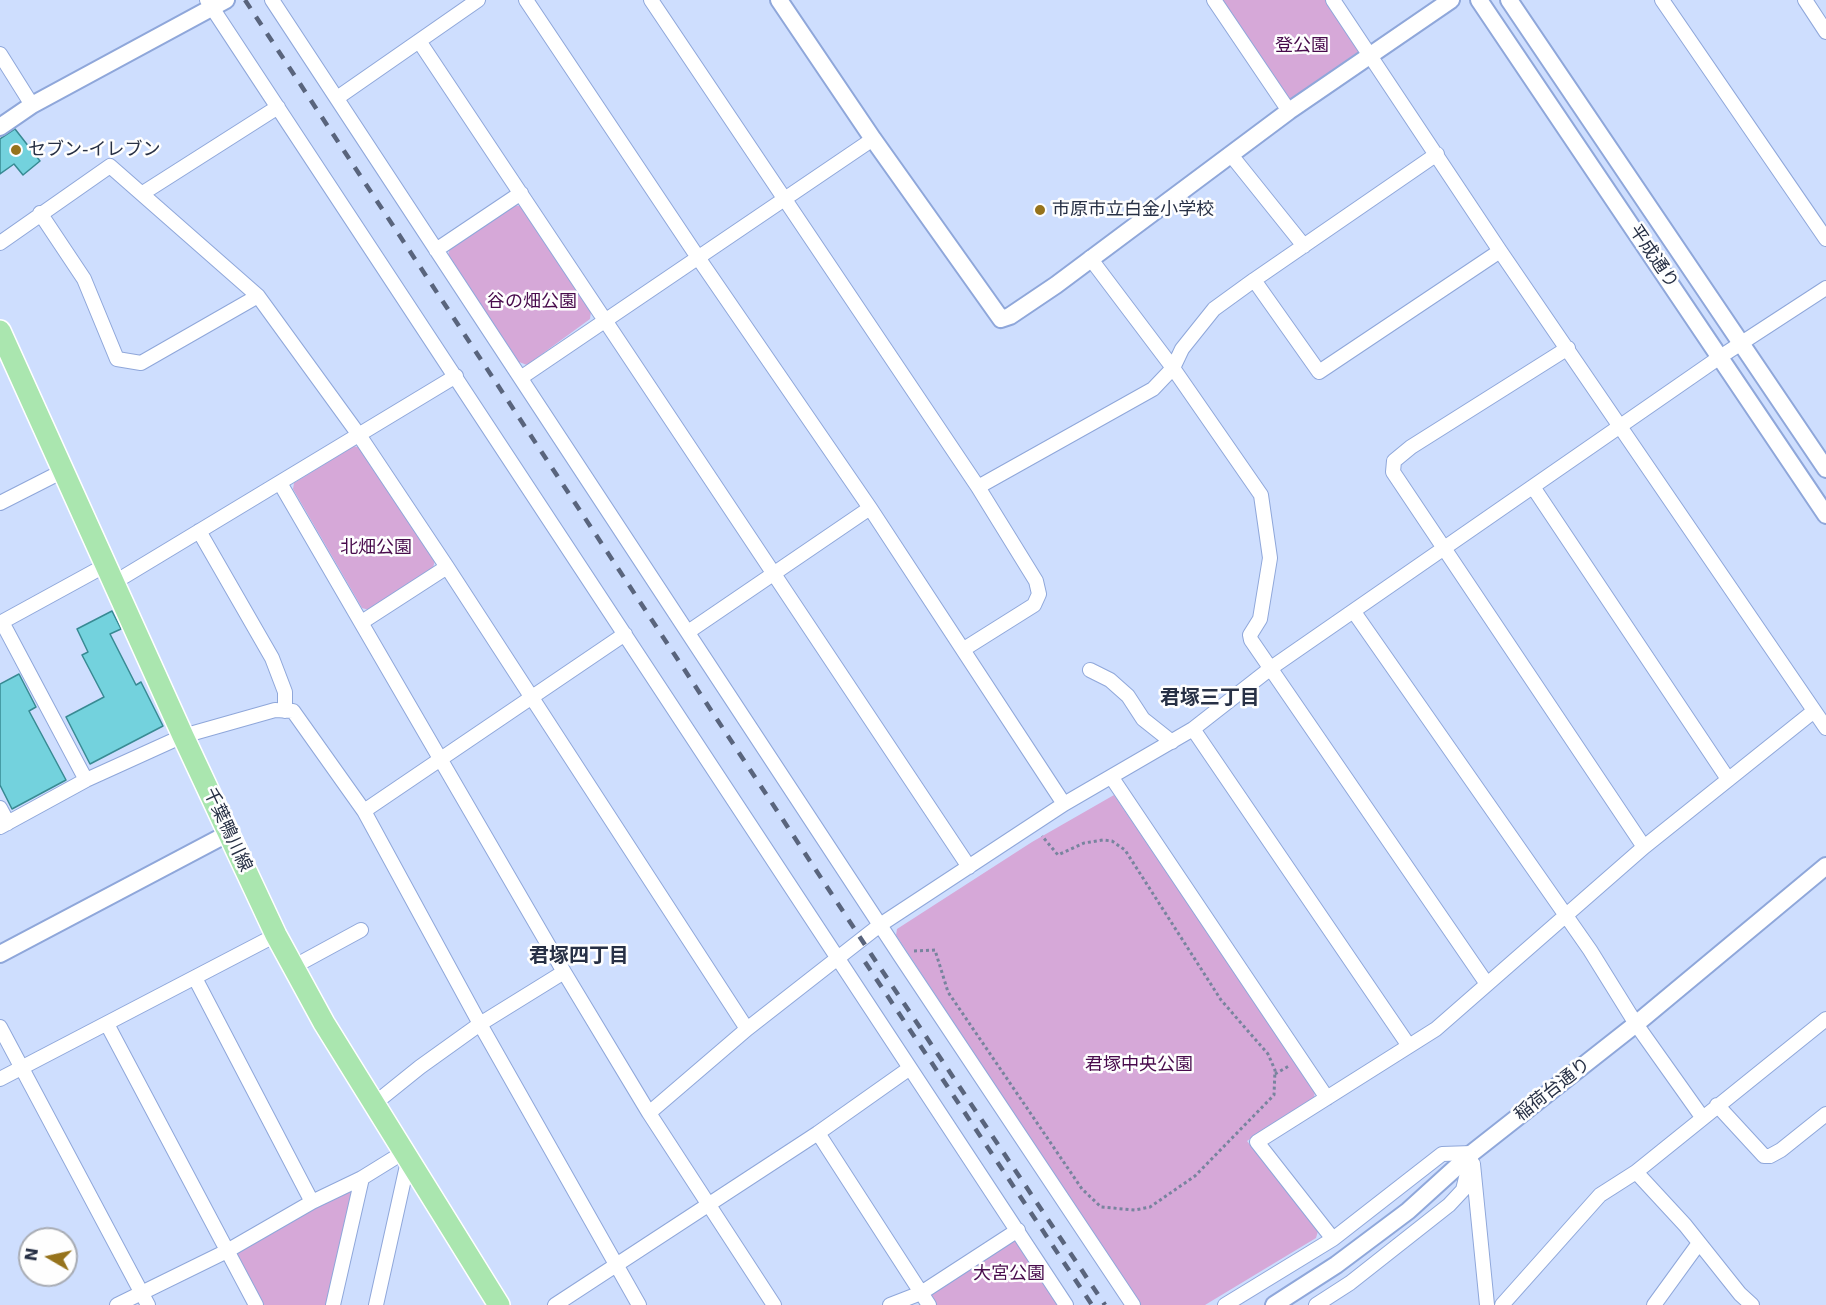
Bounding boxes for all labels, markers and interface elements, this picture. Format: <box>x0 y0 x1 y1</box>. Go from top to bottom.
park label: 登公園 <box>1275 35 1329 57</box>
place label: セブン-イレブン <box>28 139 160 161</box>
marker: セブン-イレブン <box>9 143 23 157</box>
place label: 市原市立白金小学校 <box>1052 199 1214 221</box>
marker: 市原市立白金小学校 <box>1033 203 1047 217</box>
street label: 平成通り <box>1624 221 1682 293</box>
park label: 谷の畑公園 <box>487 291 577 313</box>
park label: 北畑公園 <box>340 537 412 559</box>
district label: 君塚三丁目 <box>1160 687 1260 711</box>
street label: 千葉鴨川線 <box>198 785 256 875</box>
district label: 君塚四丁目 <box>529 945 629 969</box>
park label: 君塚中央公園 <box>1085 1054 1193 1076</box>
street label: 稲荷台通り <box>1511 1054 1595 1126</box>
north arrow <box>18 1227 78 1287</box>
text: N <box>21 1246 42 1263</box>
park label: 大宮公園 <box>973 1263 1045 1285</box>

